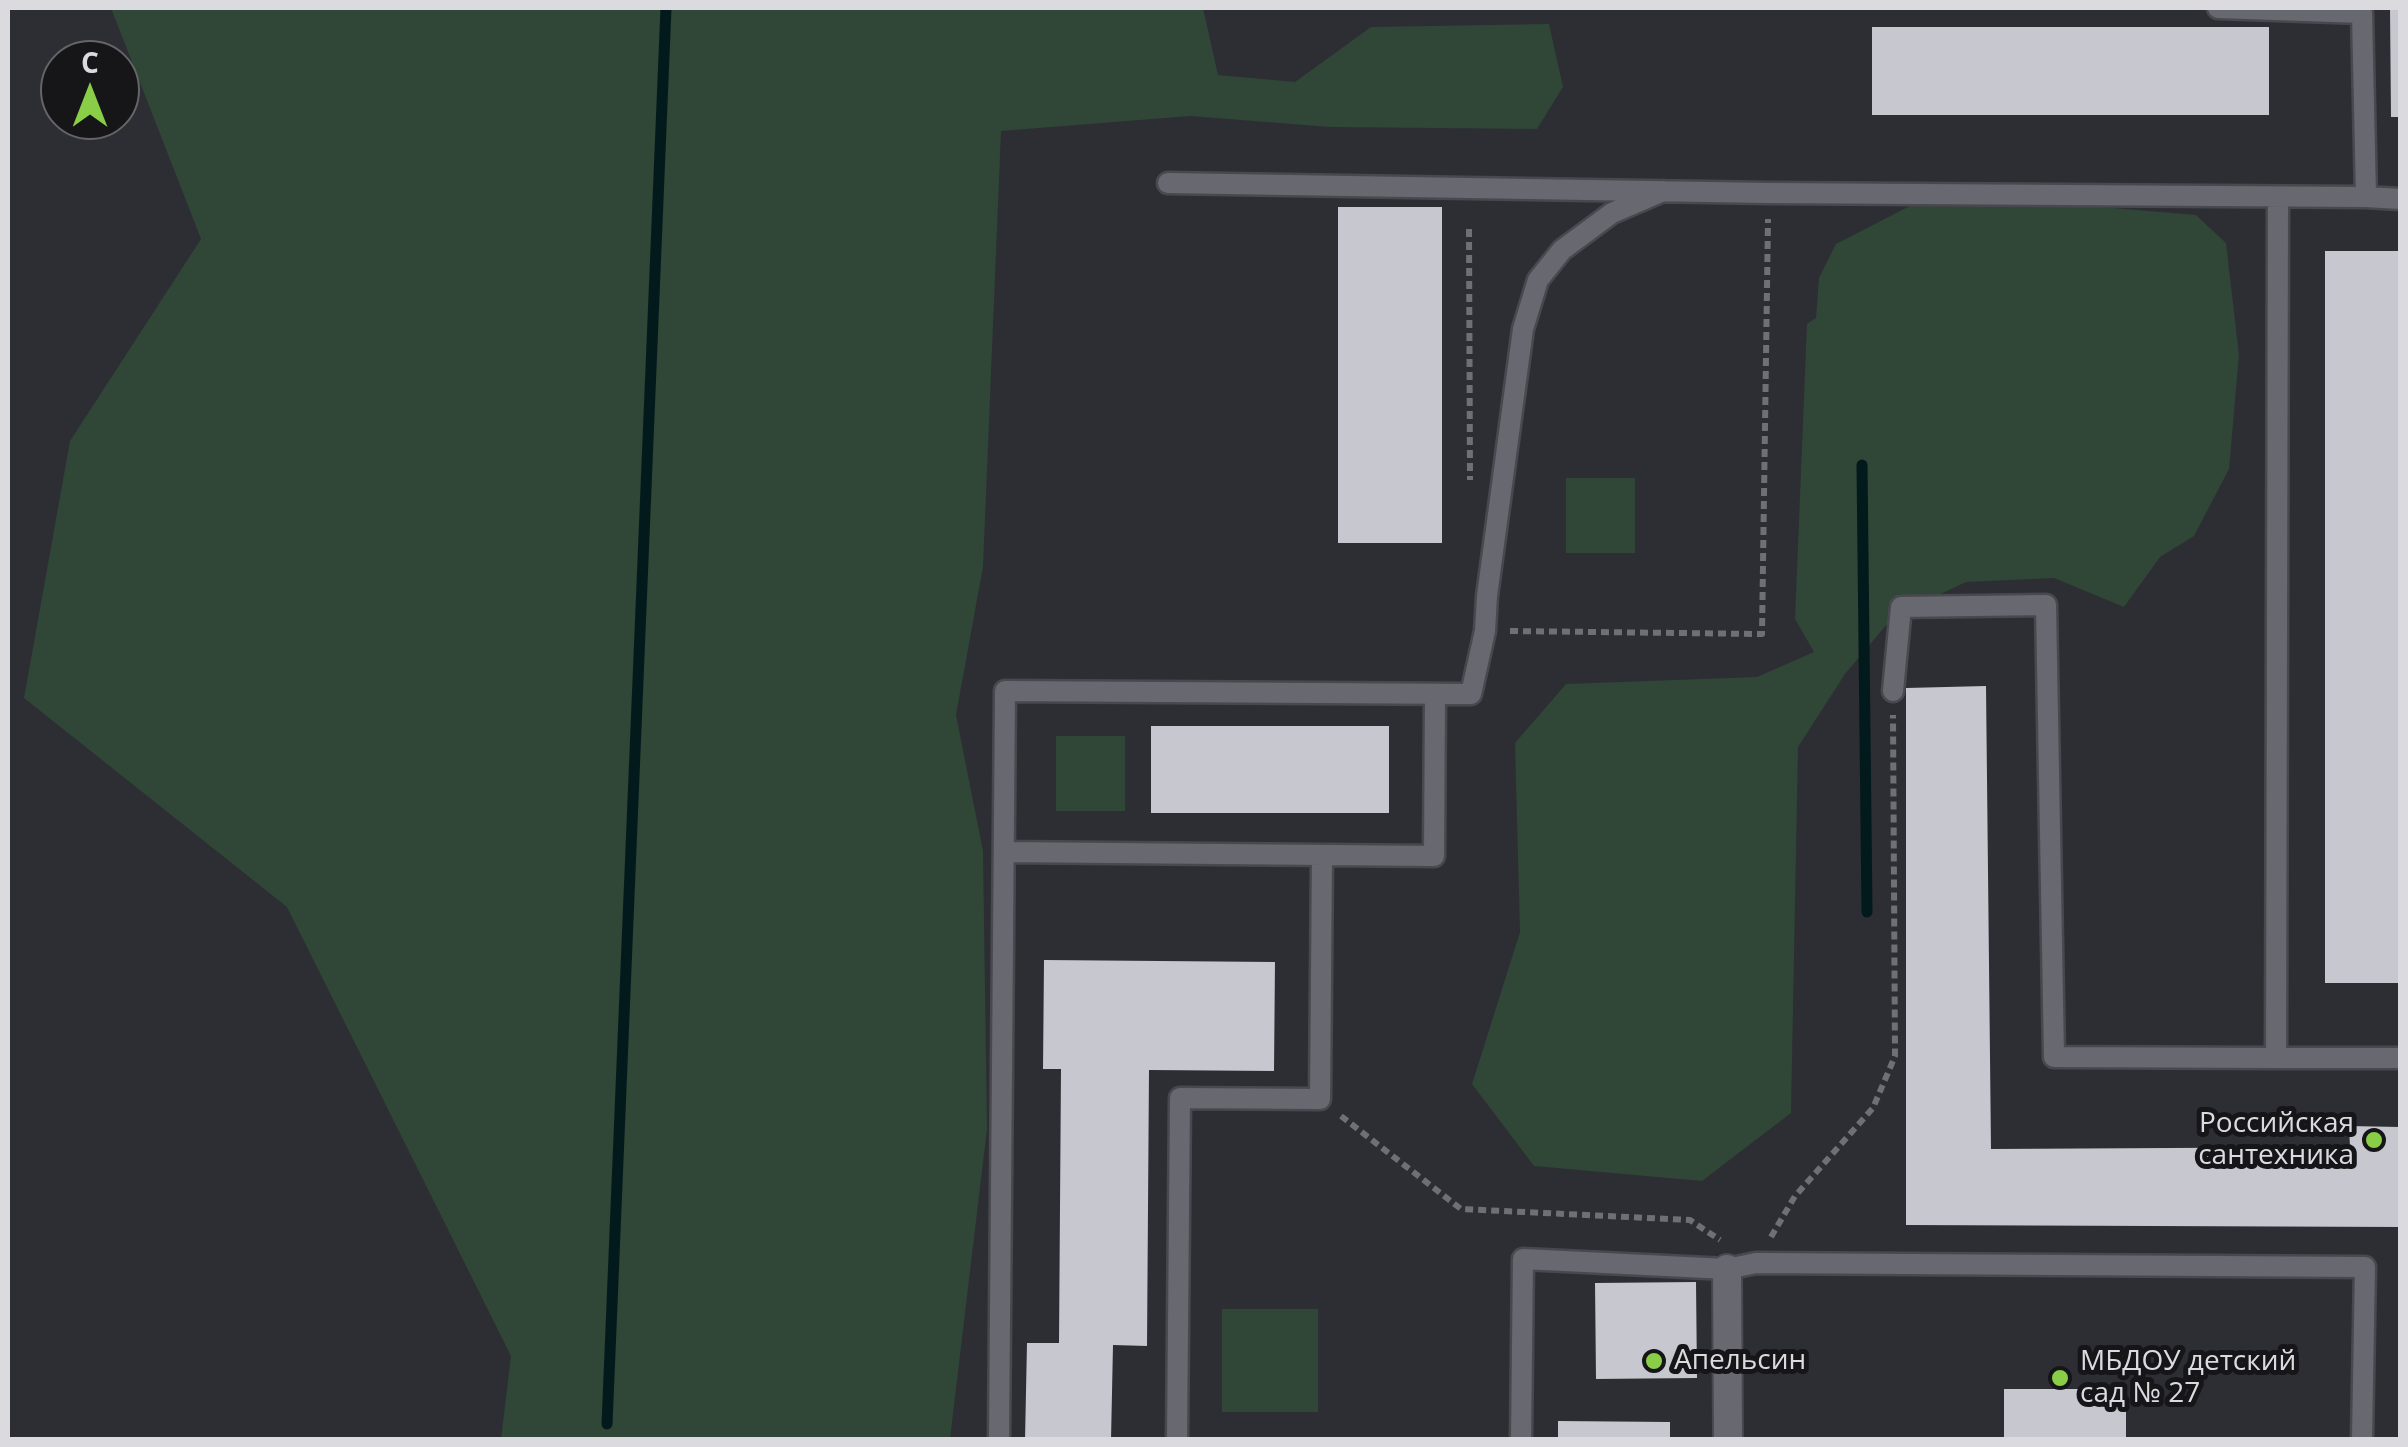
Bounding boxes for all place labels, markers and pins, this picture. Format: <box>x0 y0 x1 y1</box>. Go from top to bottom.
place label: Российская сантехника <box>2198 1107 2354 1173</box>
marker: Российская сантехника <box>2363 1129 2385 1151</box>
place label: Апельсин <box>1674 1344 1806 1378</box>
place label: МБДОУ детский сад № 27 <box>2080 1345 2296 1411</box>
marker: Апельсин <box>1643 1350 1665 1372</box>
marker: МБДОУ детский сад № 27 <box>2049 1367 2071 1389</box>

